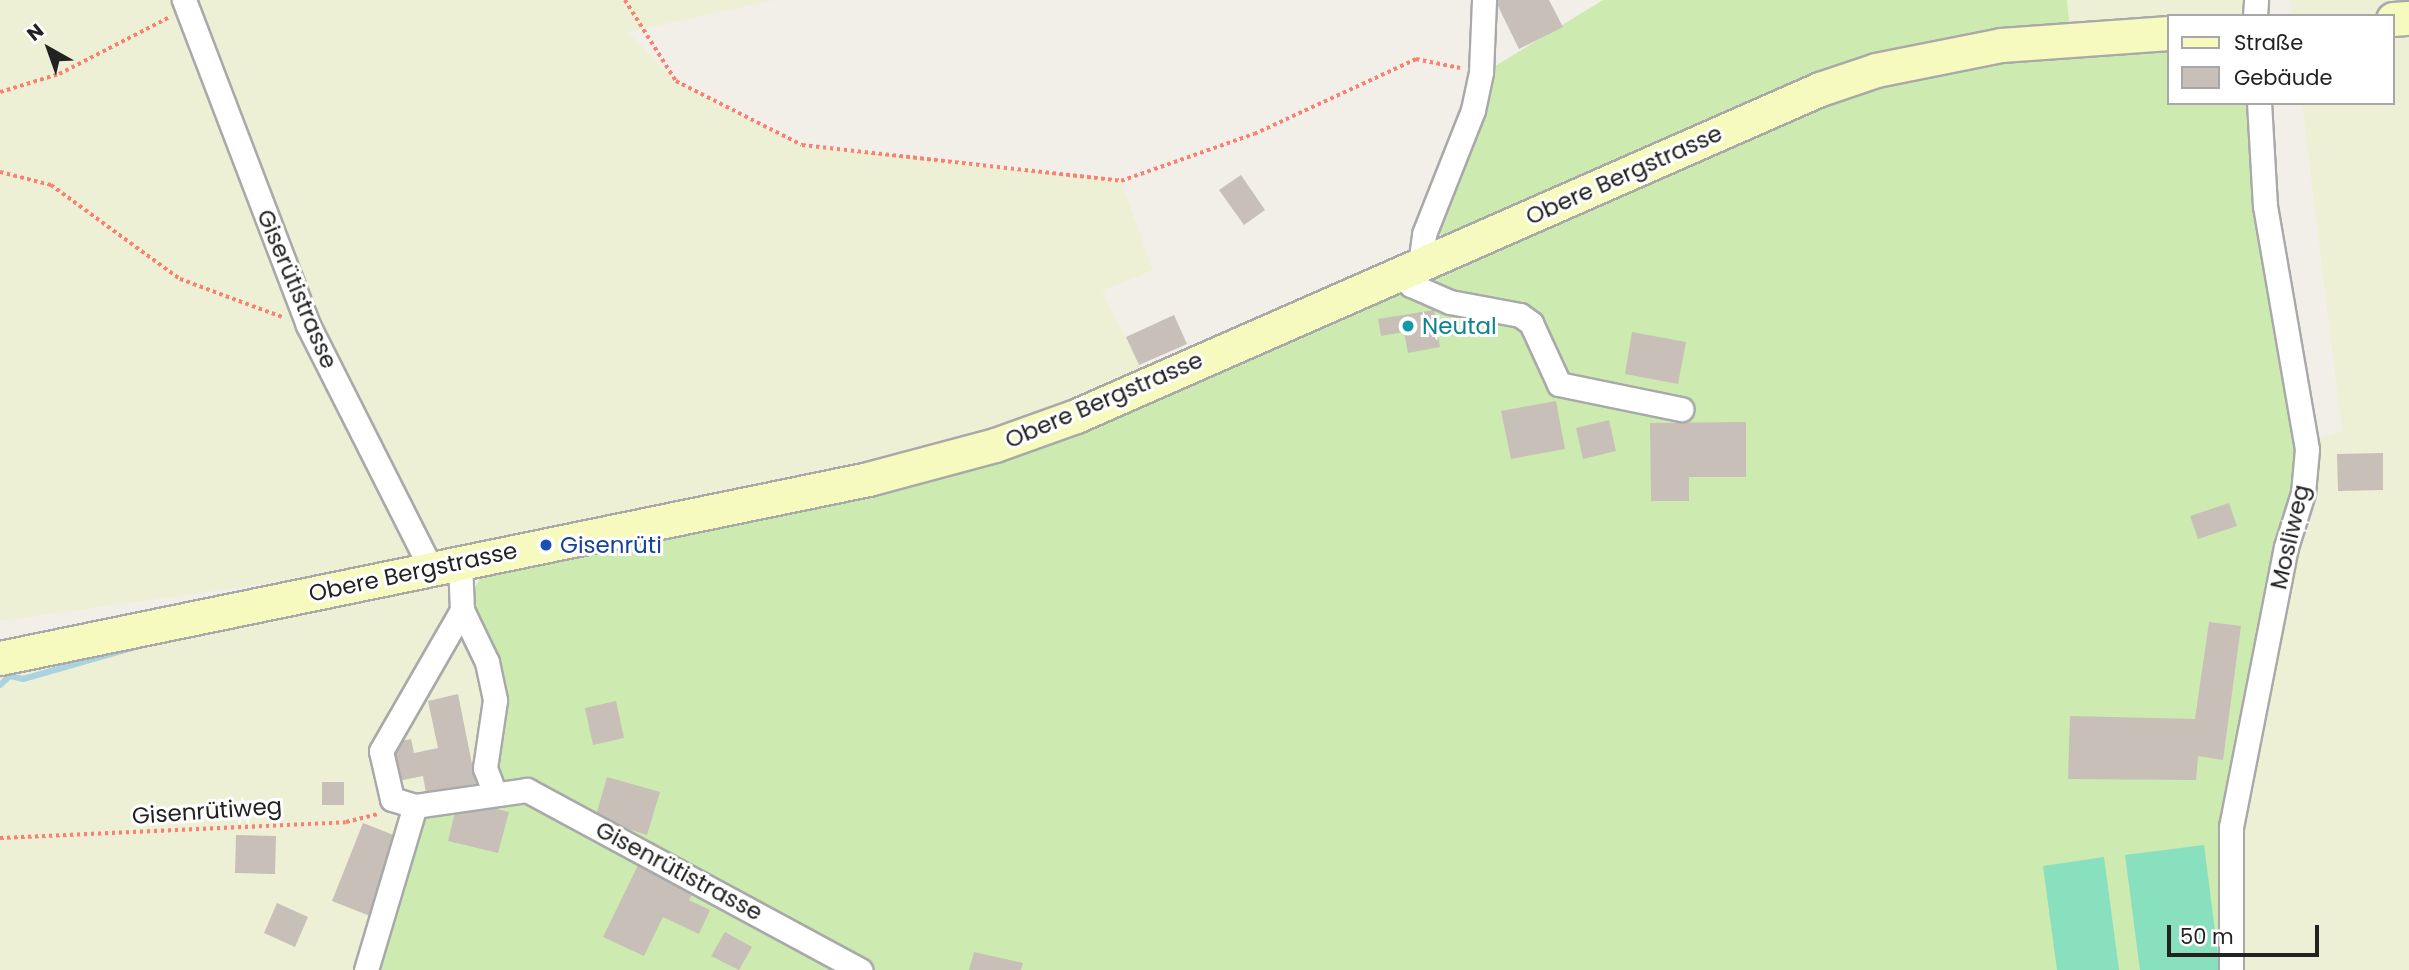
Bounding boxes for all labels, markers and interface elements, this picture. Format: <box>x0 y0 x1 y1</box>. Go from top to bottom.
north arrow <box>14 14 84 84</box>
legend <box>2168 14 2395 105</box>
text: N <box>21 18 49 47</box>
text: Straße <box>2234 28 2303 57</box>
text: Gebäude <box>2234 63 2332 92</box>
street label: Obere Bergstrasse <box>1521 119 1727 231</box>
street label: Giserütistrasse <box>251 205 343 373</box>
place label: Neutal <box>1422 312 1497 340</box>
marker: Neutal <box>1400 318 1416 334</box>
street label: Obere Bergstrasse <box>1001 346 1207 454</box>
street label: Mosliweg <box>2265 482 2315 592</box>
place label: Gisenrüti <box>560 531 662 559</box>
street label: Obere Bergstrasse <box>306 536 520 608</box>
marker: Gisenrüti <box>538 537 554 553</box>
street label: Gisenrütiweg <box>131 792 283 830</box>
street label: Gisenrütistrasse <box>591 815 767 927</box>
scale bar <box>2171 911 2323 955</box>
text: 50 m <box>2180 922 2234 951</box>

